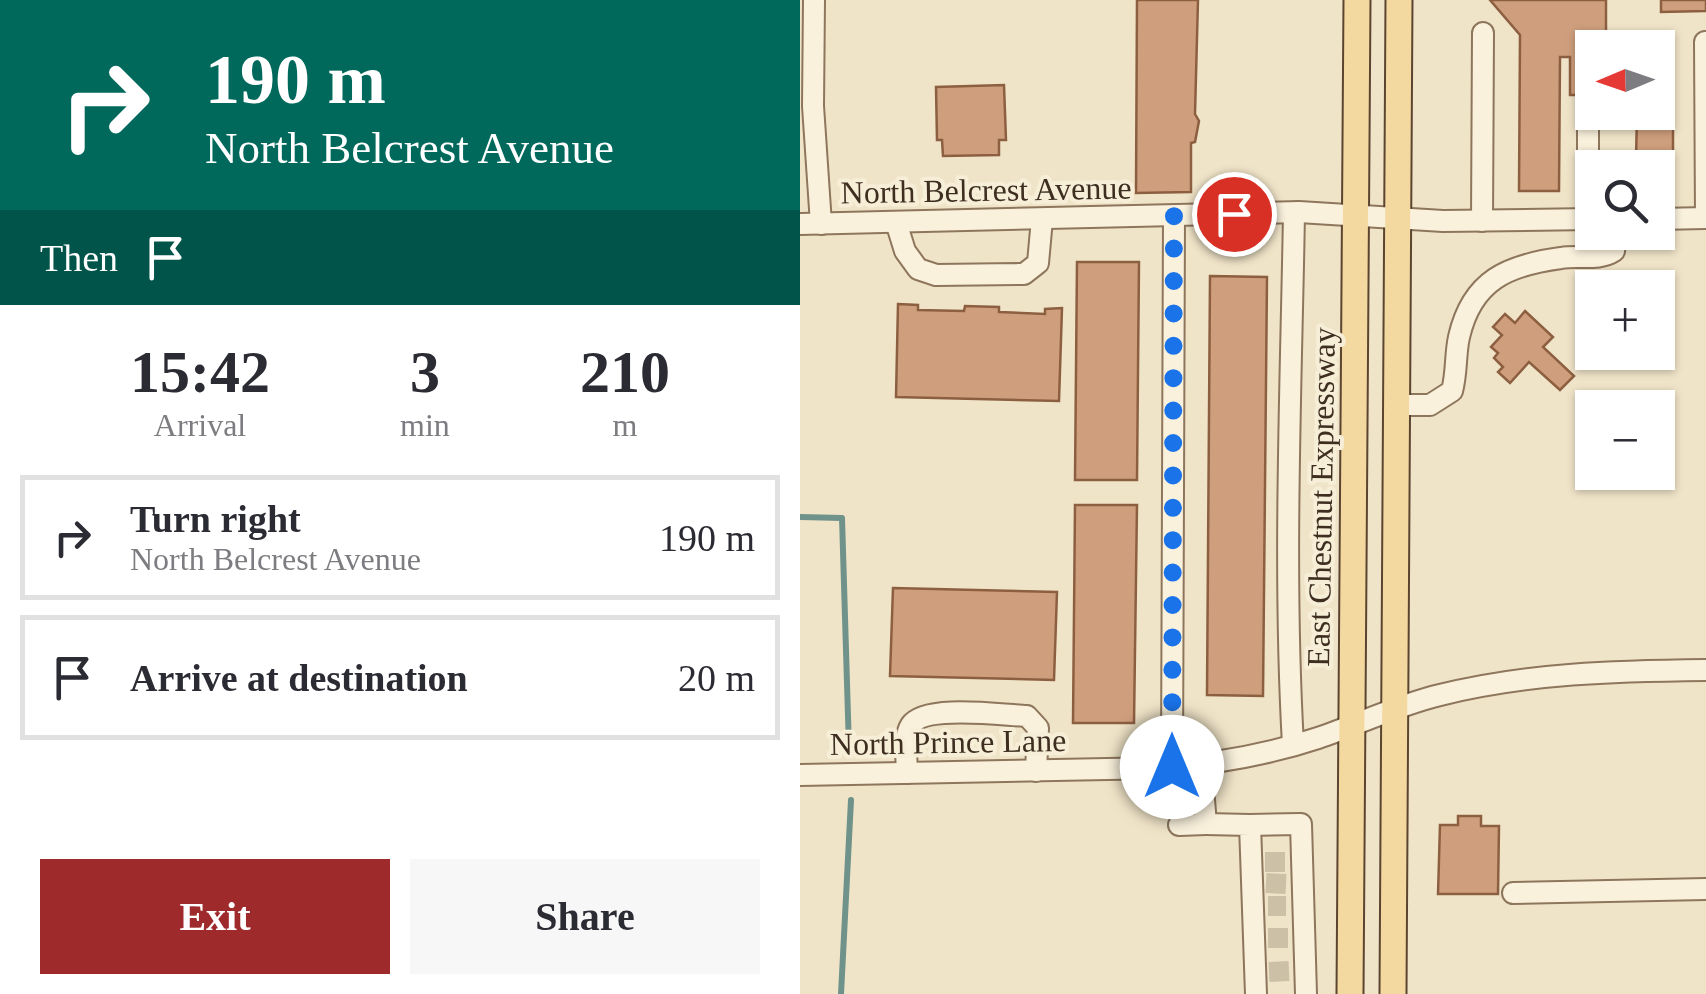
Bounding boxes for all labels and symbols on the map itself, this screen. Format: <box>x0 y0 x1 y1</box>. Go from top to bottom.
north arrow <box>1575 30 1675 130</box>
street label: North Belcrest Avenue <box>840 169 1132 211</box>
pin <box>1192 172 1277 257</box>
street label: East Chestnut Expressway <box>1300 327 1342 667</box>
position arrow <box>1120 715 1224 819</box>
street label: North Prince Lane <box>830 722 1066 762</box>

